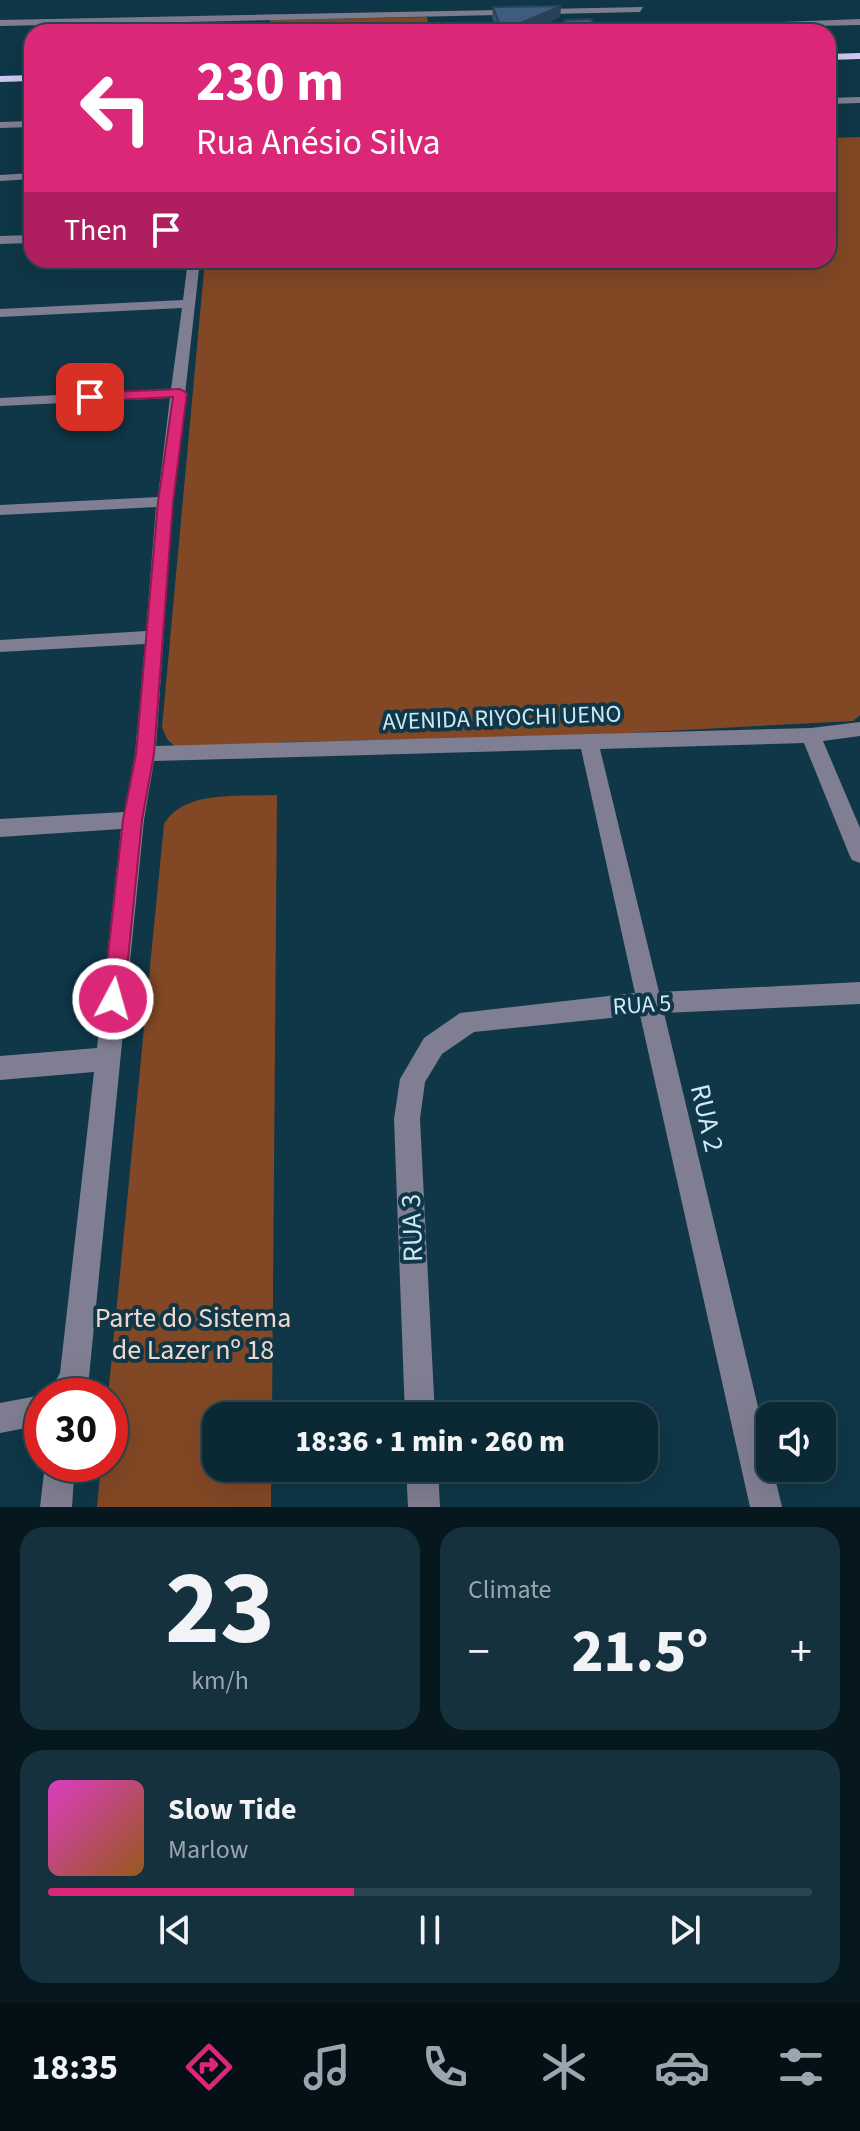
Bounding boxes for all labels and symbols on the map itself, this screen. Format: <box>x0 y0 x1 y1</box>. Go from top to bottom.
pin <box>56 363 124 431</box>
street label: AVENIDA RIYOCHI UENO <box>382 696 622 740</box>
position arrow <box>71 957 155 1041</box>
street label: RUA 5 <box>612 986 672 1024</box>
street label: RUA 2 <box>680 1080 734 1156</box>
street label: RUA 3 <box>391 1193 433 1263</box>
park label: Parte do Sistema de Lazer nº 18 <box>95 1298 291 1370</box>
speed limit sign: 30 <box>24 1378 128 1482</box>

